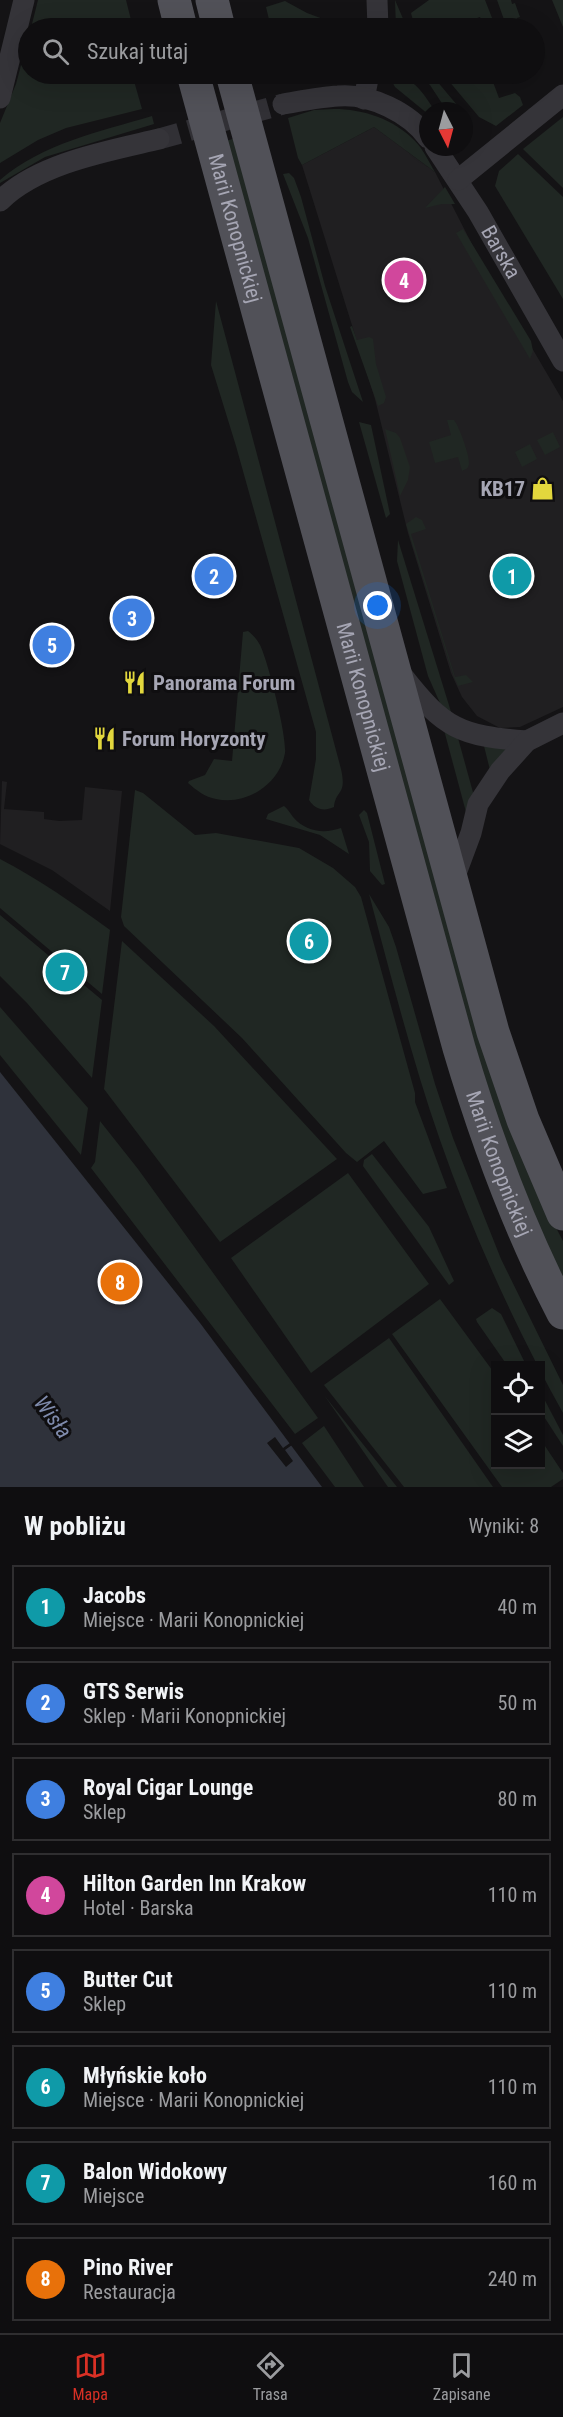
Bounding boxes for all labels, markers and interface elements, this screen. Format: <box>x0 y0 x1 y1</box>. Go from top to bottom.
search box <box>18 18 545 84</box>
icon: search <box>39 35 72 68</box>
text: Szukaj tutaj <box>87 39 188 64</box>
north arrow <box>419 102 473 156</box>
street label: Marii Konopnickiej <box>203 151 267 305</box>
street label: Barska <box>476 221 525 283</box>
pin: 4 <box>384 258 424 302</box>
shop icon: KB17 <box>530 476 556 502</box>
place label: KB17 <box>480 477 525 501</box>
pin: 2 <box>194 554 234 598</box>
pin: 1 <box>492 554 532 598</box>
your location <box>363 591 392 620</box>
pin: 3 <box>112 596 152 640</box>
street label: Marii Konopnickiej <box>331 620 395 774</box>
pin: 5 <box>32 622 72 668</box>
restaurant icon: Panorama Forum <box>122 670 148 696</box>
place label: Panorama Forum <box>153 671 295 695</box>
restaurant icon: Forum Horyzonty <box>91 726 117 752</box>
place label: Forum Horyzonty <box>122 727 266 751</box>
pin: 6 <box>290 918 328 964</box>
pin: 7 <box>46 950 84 994</box>
street label: Marii Konopnickiej <box>461 1088 537 1240</box>
pin: 8 <box>100 1260 140 1304</box>
map controls <box>491 1361 545 1469</box>
button: locate <box>491 1361 545 1415</box>
water label: Wisła <box>29 1391 77 1443</box>
button: layers <box>491 1415 545 1469</box>
text: W pobliżu <box>24 1511 126 1541</box>
text: Wyniki: 8 <box>468 1514 539 1538</box>
text: Jacobs <box>83 1583 146 1608</box>
text: 1 <box>40 1595 51 1619</box>
text: 40 m <box>498 1595 537 1619</box>
text: Miejsce · Marii Konopnickiej <box>83 1608 304 1632</box>
text: GTS Serwis <box>83 1679 184 1704</box>
text: 2 <box>40 1691 51 1715</box>
text: 50 m <box>498 1691 537 1715</box>
text: Sklep · Marii Konopnickiej <box>83 1704 286 1728</box>
text: Royal Cigar Lounge <box>83 1775 253 1800</box>
text: 3 <box>40 1787 51 1811</box>
text: 80 m <box>498 1787 537 1811</box>
text: Sklep <box>83 1800 126 1824</box>
text: Hilton Garden Inn Krakow <box>83 1871 306 1896</box>
text: 4 <box>40 1883 51 1907</box>
text: 110 m <box>488 1883 537 1907</box>
text: Hotel · Barska <box>83 1896 194 1920</box>
text: Butter Cut <box>83 1967 173 1992</box>
text: 5 <box>40 1979 51 2003</box>
text: 110 m <box>488 1979 537 2003</box>
text: Sklep <box>83 1992 126 2016</box>
text: Młyńskie koło <box>83 2063 207 2088</box>
text: 6 <box>40 2075 51 2099</box>
text: 110 m <box>488 2075 537 2099</box>
text: Miejsce · Marii Konopnickiej <box>83 2088 304 2112</box>
text: Balon Widokowy <box>83 2159 227 2184</box>
text: 7 <box>40 2171 51 2195</box>
text: 160 m <box>488 2171 537 2195</box>
text: Miejsce <box>83 2184 144 2208</box>
text: Pino River <box>83 2255 173 2280</box>
text: 8 <box>40 2267 51 2291</box>
text: 240 m <box>488 2267 537 2291</box>
text: Restauracja <box>83 2280 176 2304</box>
tab: Mapa <box>72 2349 108 2404</box>
tab: Trasa <box>253 2349 288 2404</box>
tab: Zapisane <box>433 2349 490 2404</box>

